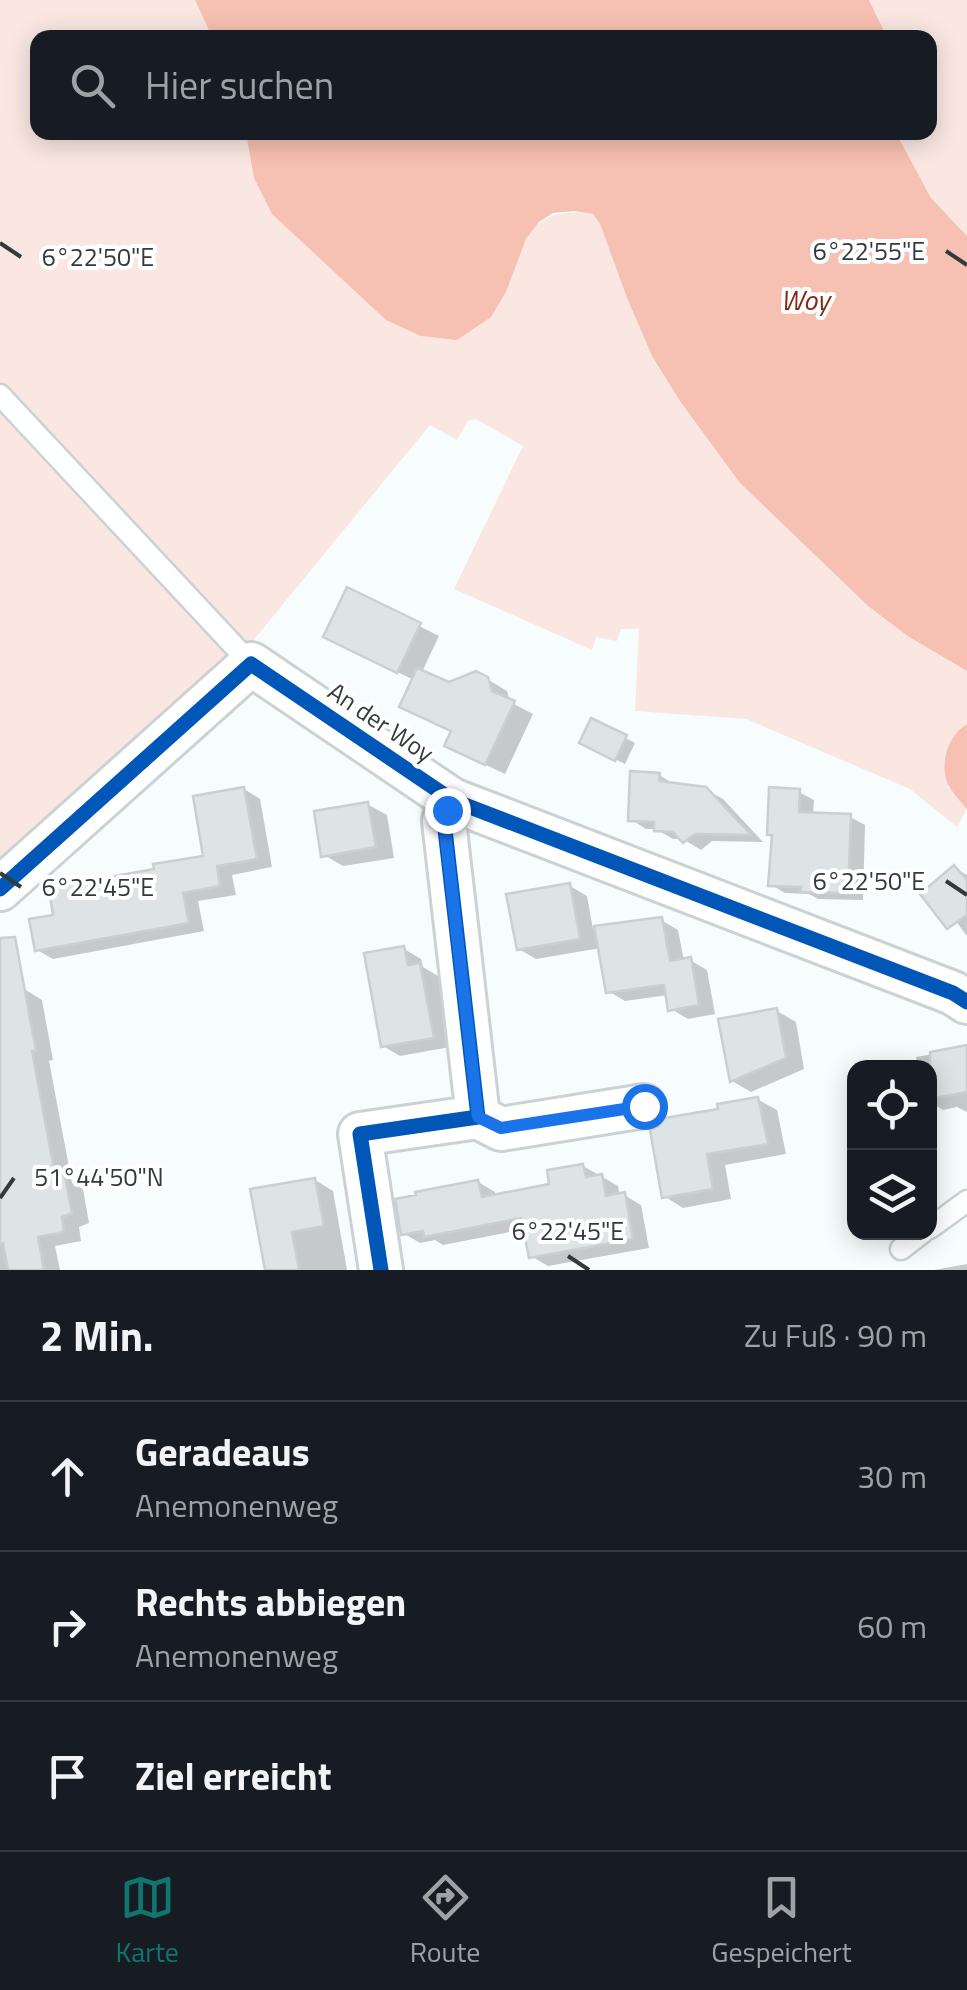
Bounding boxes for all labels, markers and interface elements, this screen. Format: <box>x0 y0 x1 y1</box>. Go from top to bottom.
search box <box>30 30 937 140</box>
text: Hier suchen <box>145 56 334 114</box>
icon: search <box>65 58 120 113</box>
text: 6°22'55"E <box>813 232 925 270</box>
text: 6°22'50"E <box>42 238 154 276</box>
water label: Woy <box>781 278 833 321</box>
street label: An der Woy <box>320 673 442 771</box>
route end <box>425 788 471 834</box>
text: 6°22'50"E <box>813 862 925 900</box>
text: 6°22'45"E <box>42 868 154 906</box>
map controls <box>847 1060 937 1240</box>
button: locate <box>847 1060 937 1150</box>
route start <box>622 1084 668 1130</box>
button: layers <box>847 1150 937 1240</box>
text: 51°44'50"N <box>34 1158 164 1196</box>
text: 6°22'45"E <box>512 1212 624 1250</box>
text: 2 Min. <box>40 1303 154 1367</box>
text: Zu Fuß · 90 m <box>744 1311 927 1359</box>
text: Geradeaus <box>135 1423 310 1481</box>
icon: ahead <box>40 1449 95 1504</box>
text: 30 m <box>857 1452 927 1500</box>
text: Anemonenweg <box>135 1481 338 1529</box>
text: Rechts abbiegen <box>135 1573 406 1631</box>
icon: right <box>40 1599 95 1654</box>
text: 60 m <box>857 1602 927 1650</box>
text: Anemonenweg <box>135 1631 338 1679</box>
text: Ziel erreicht <box>135 1747 332 1805</box>
icon: arrive <box>40 1749 95 1804</box>
tab: Karte <box>115 1870 179 1973</box>
tab: Route <box>410 1870 480 1973</box>
tab: Gespeichert <box>711 1870 852 1973</box>

